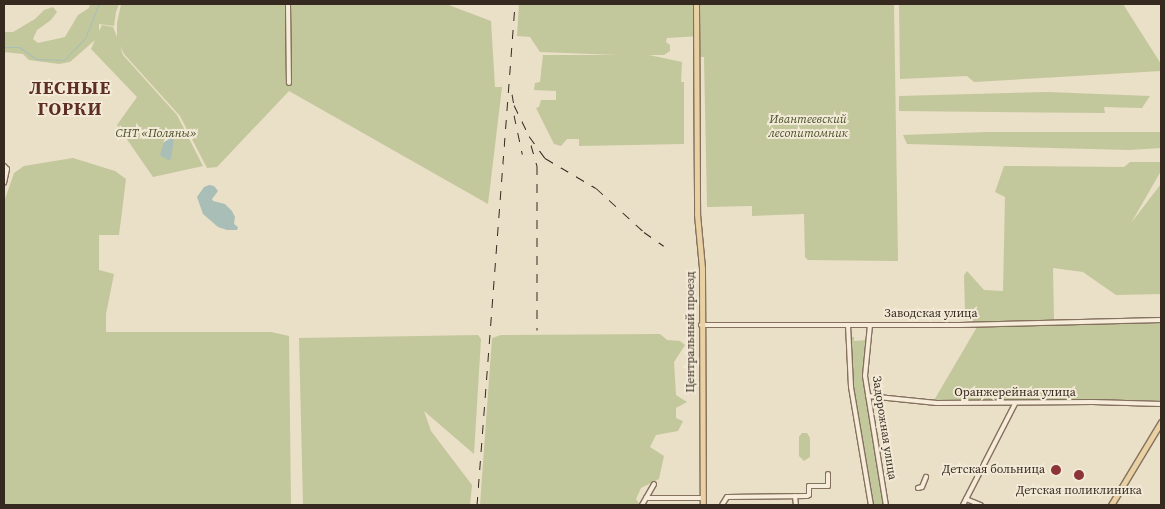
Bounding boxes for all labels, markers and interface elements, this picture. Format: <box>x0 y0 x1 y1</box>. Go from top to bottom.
district label: ЛЕСНЫЕ ГОРКИ <box>28 78 112 120</box>
park label: Ивантеевский лесопитомник <box>768 113 848 141</box>
park label: СНТ «Поляны» <box>115 127 197 141</box>
street label: Центральный проезд <box>684 271 698 393</box>
street label: Заводская улица <box>884 307 978 321</box>
street label: Задорожная улица <box>869 375 899 481</box>
street label: Оранжерейная улица <box>954 386 1076 400</box>
place label: Детская больница <box>942 463 1045 477</box>
marker: Детская больница <box>1049 463 1063 477</box>
marker: Детская поликлиника <box>1072 468 1086 482</box>
place label: Детская поликлиника <box>1016 484 1142 498</box>

